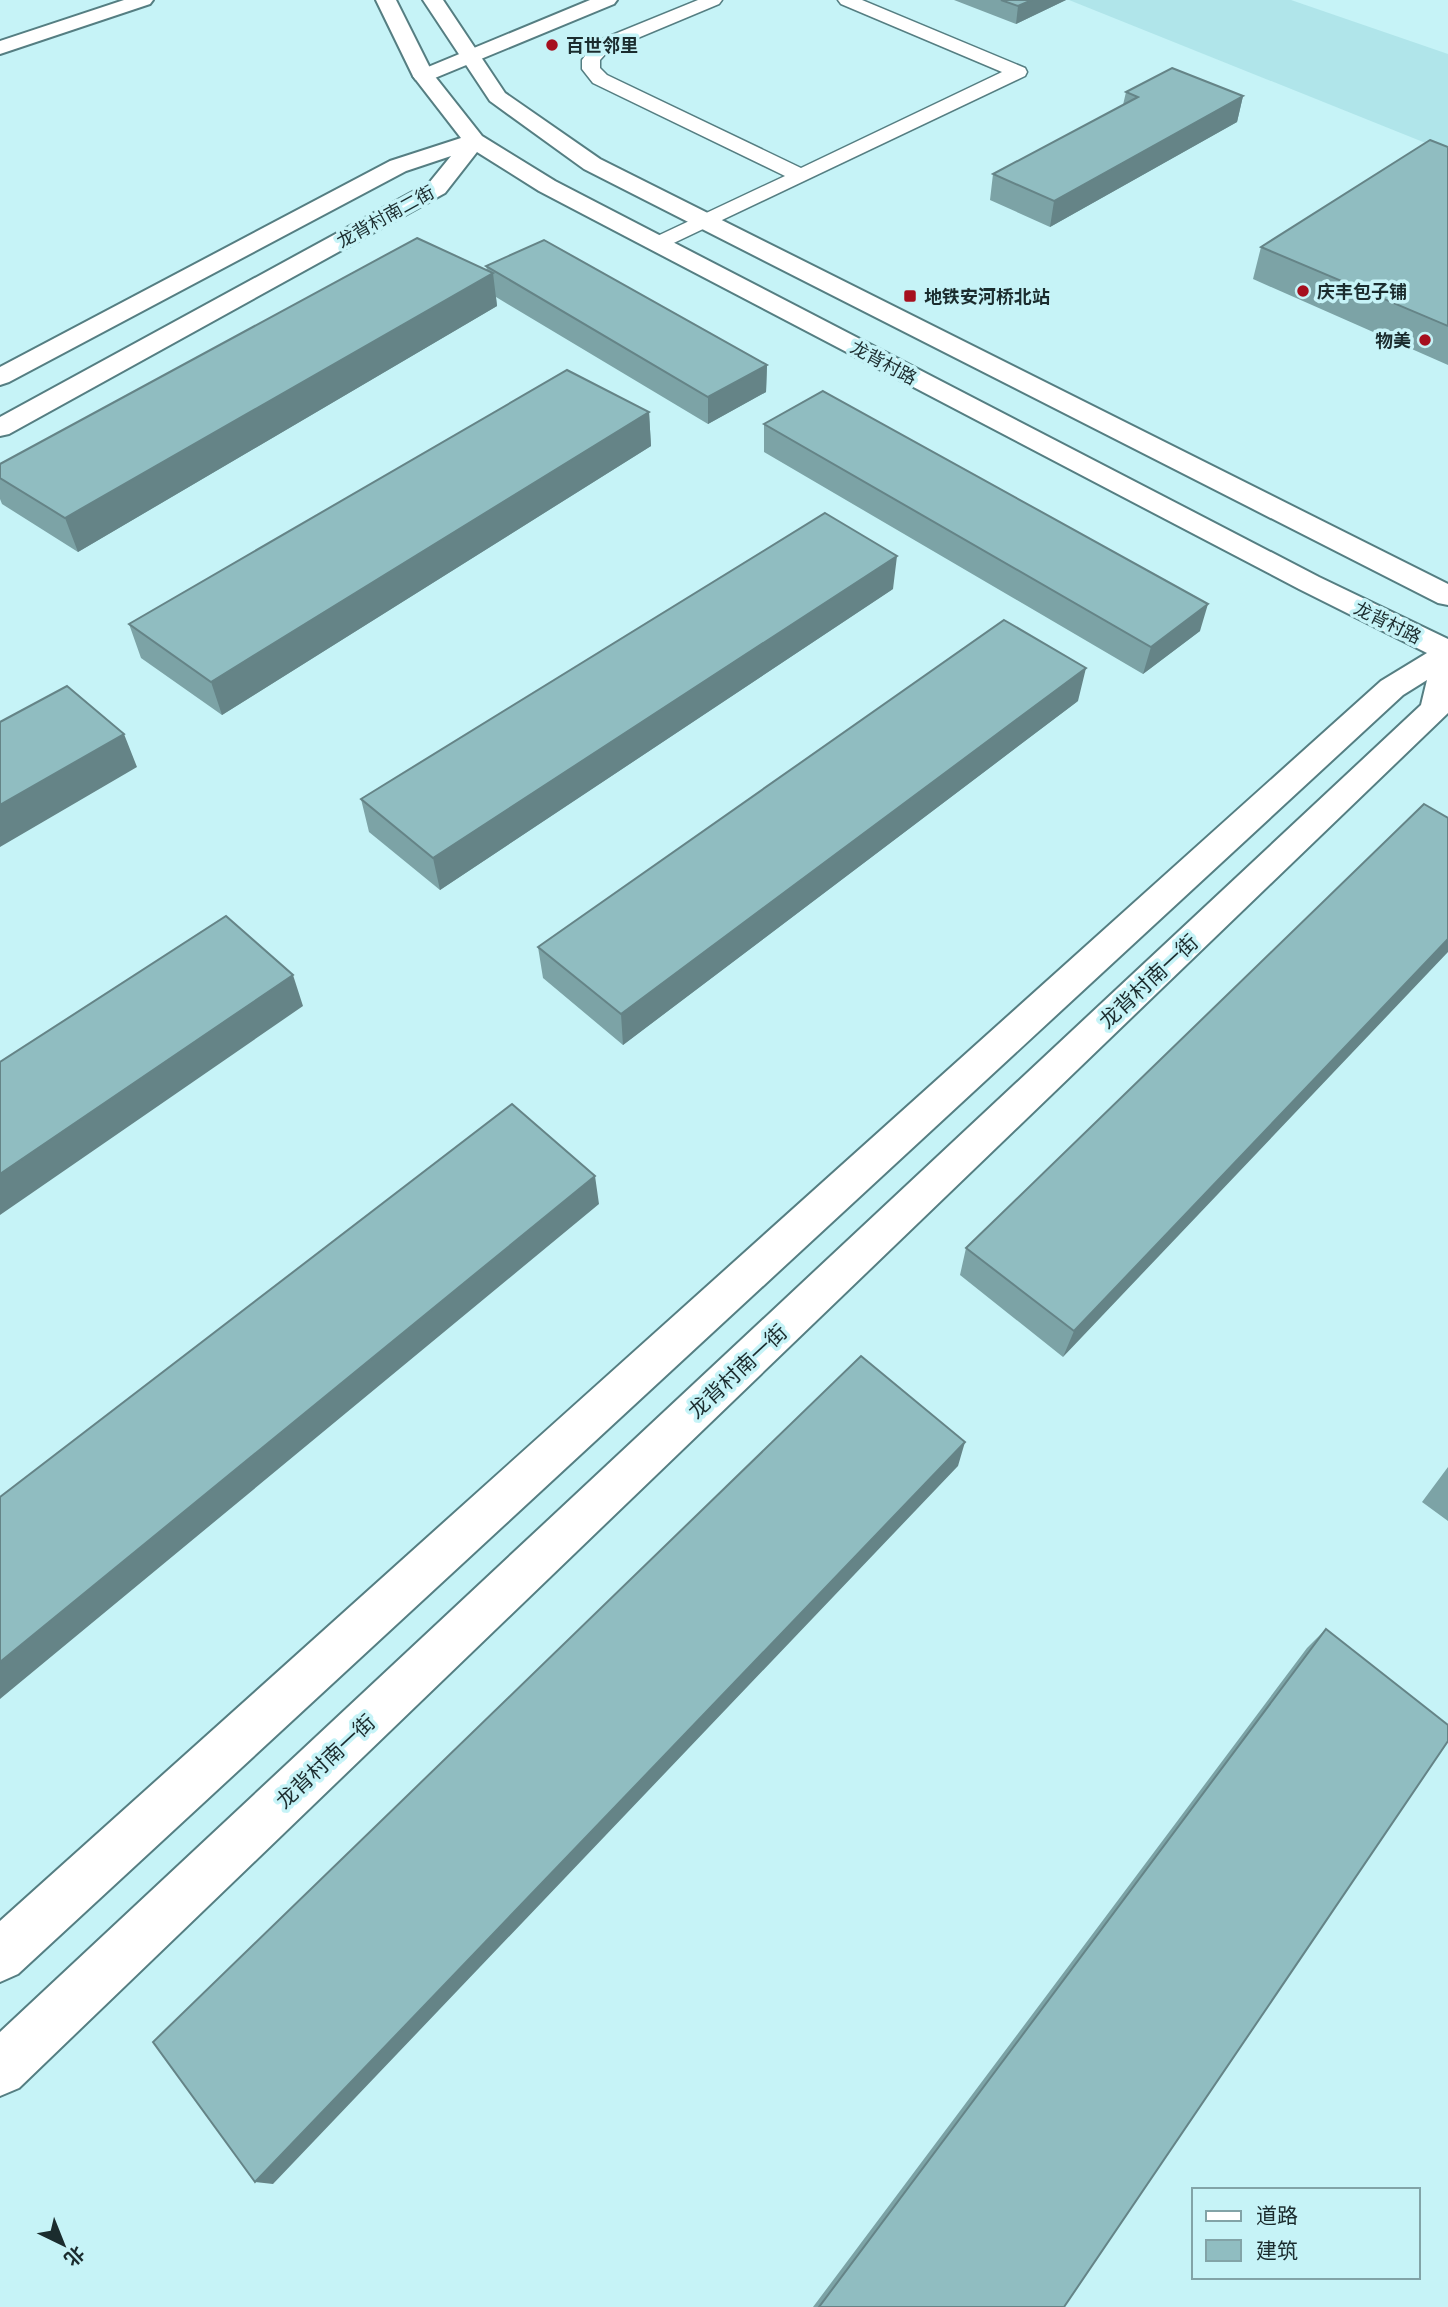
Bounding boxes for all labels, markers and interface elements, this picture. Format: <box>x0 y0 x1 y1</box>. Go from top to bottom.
place label: 百世邻里 <box>566 35 638 55</box>
marker: 百世邻里 <box>544 37 560 53</box>
street label: 龙背村南二街 <box>333 181 437 251</box>
place label: 庆丰包子铺 <box>1317 281 1407 301</box>
marker: 庆丰包子铺 <box>1295 283 1311 299</box>
place label: 地铁安河桥北站 <box>924 286 1050 306</box>
marker: 地铁安河桥北站 <box>902 288 918 304</box>
place label: 物美 <box>1375 330 1411 350</box>
marker: 物美 <box>1417 332 1433 348</box>
street label: 龙背村路 <box>848 336 920 388</box>
street label: 龙背村路 <box>1351 597 1425 647</box>
street label: 龙背村南一街 <box>1094 929 1202 1033</box>
street label: 龙背村南一街 <box>683 1319 791 1423</box>
street label: 龙背村南一街 <box>271 1709 379 1813</box>
legend <box>1192 2188 1420 2279</box>
text: 道路 <box>1256 2203 1298 2227</box>
north arrow <box>28 2209 98 2279</box>
text: 建筑 <box>1256 2238 1298 2262</box>
text: 北 <box>60 2242 89 2271</box>

